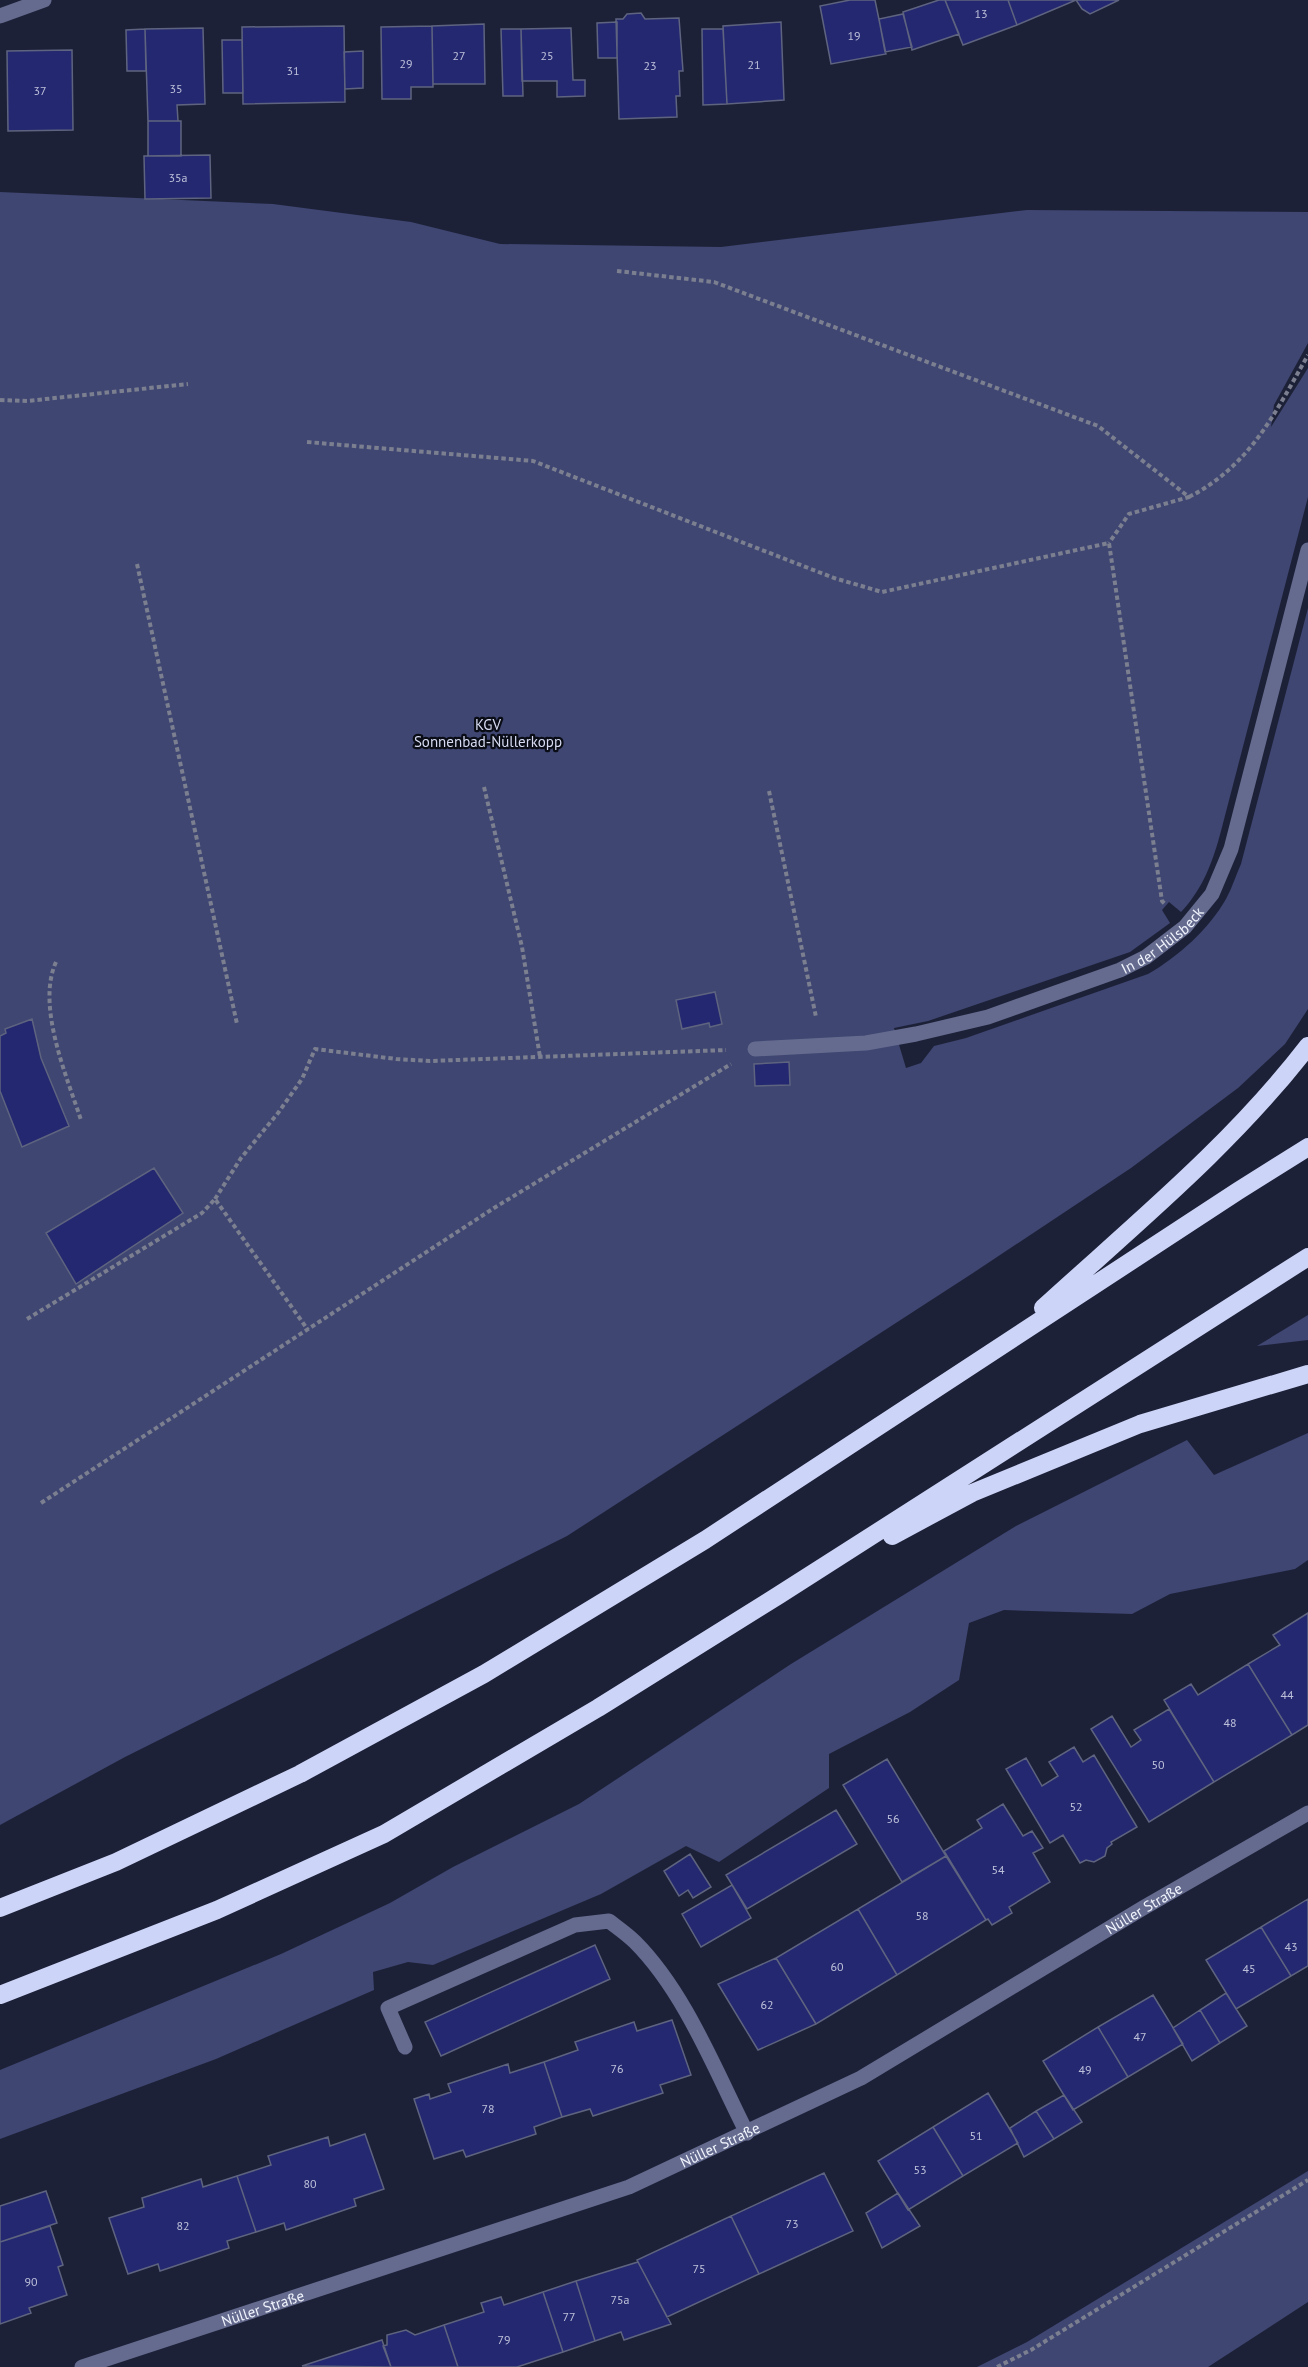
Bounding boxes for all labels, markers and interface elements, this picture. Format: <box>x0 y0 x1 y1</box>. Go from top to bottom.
house number: 13 <box>974 6 988 21</box>
house number: 19 <box>847 28 861 43</box>
house number: 27 <box>452 48 466 63</box>
house number: 25 <box>540 48 554 63</box>
house number: 29 <box>399 56 413 71</box>
house number: 21 <box>747 57 761 72</box>
house number: 23 <box>643 58 657 73</box>
house number: 31 <box>286 63 300 78</box>
house number: 35 <box>169 81 183 96</box>
house number: 37 <box>33 83 47 98</box>
house number: 35a <box>168 170 188 185</box>
park label: KGV Sonnenbad-Nüllerkopp <box>414 715 562 751</box>
street label: In der Hülsbeck <box>1118 902 1208 978</box>
house number: 44 <box>1280 1687 1294 1702</box>
house number: 48 <box>1223 1715 1237 1730</box>
house number: 50 <box>1151 1757 1165 1772</box>
house number: 52 <box>1069 1799 1083 1814</box>
house number: 56 <box>886 1811 900 1826</box>
house number: 54 <box>991 1862 1005 1877</box>
street label: Nüller Straße <box>1102 1878 1185 1938</box>
house number: 58 <box>915 1908 929 1923</box>
house number: 43 <box>1284 1939 1298 1954</box>
house number: 60 <box>830 1959 844 1974</box>
house number: 45 <box>1242 1961 1256 1976</box>
house number: 62 <box>760 1997 774 2012</box>
house number: 47 <box>1133 2029 1147 2044</box>
house number: 76 <box>610 2061 624 2076</box>
house number: 49 <box>1078 2062 1092 2077</box>
house number: 78 <box>481 2101 495 2116</box>
street label: Nüller Straße <box>677 2118 763 2171</box>
house number: 51 <box>969 2128 983 2143</box>
house number: 53 <box>913 2162 927 2177</box>
house number: 80 <box>303 2176 317 2191</box>
house number: 73 <box>785 2216 799 2231</box>
house number: 82 <box>176 2218 190 2233</box>
house number: 75 <box>692 2261 706 2276</box>
house number: 90 <box>24 2274 38 2289</box>
street label: Nüller Straße <box>219 2285 306 2330</box>
house number: 75a <box>610 2292 630 2307</box>
house number: 77 <box>562 2309 576 2324</box>
house number: 79 <box>497 2332 511 2347</box>

